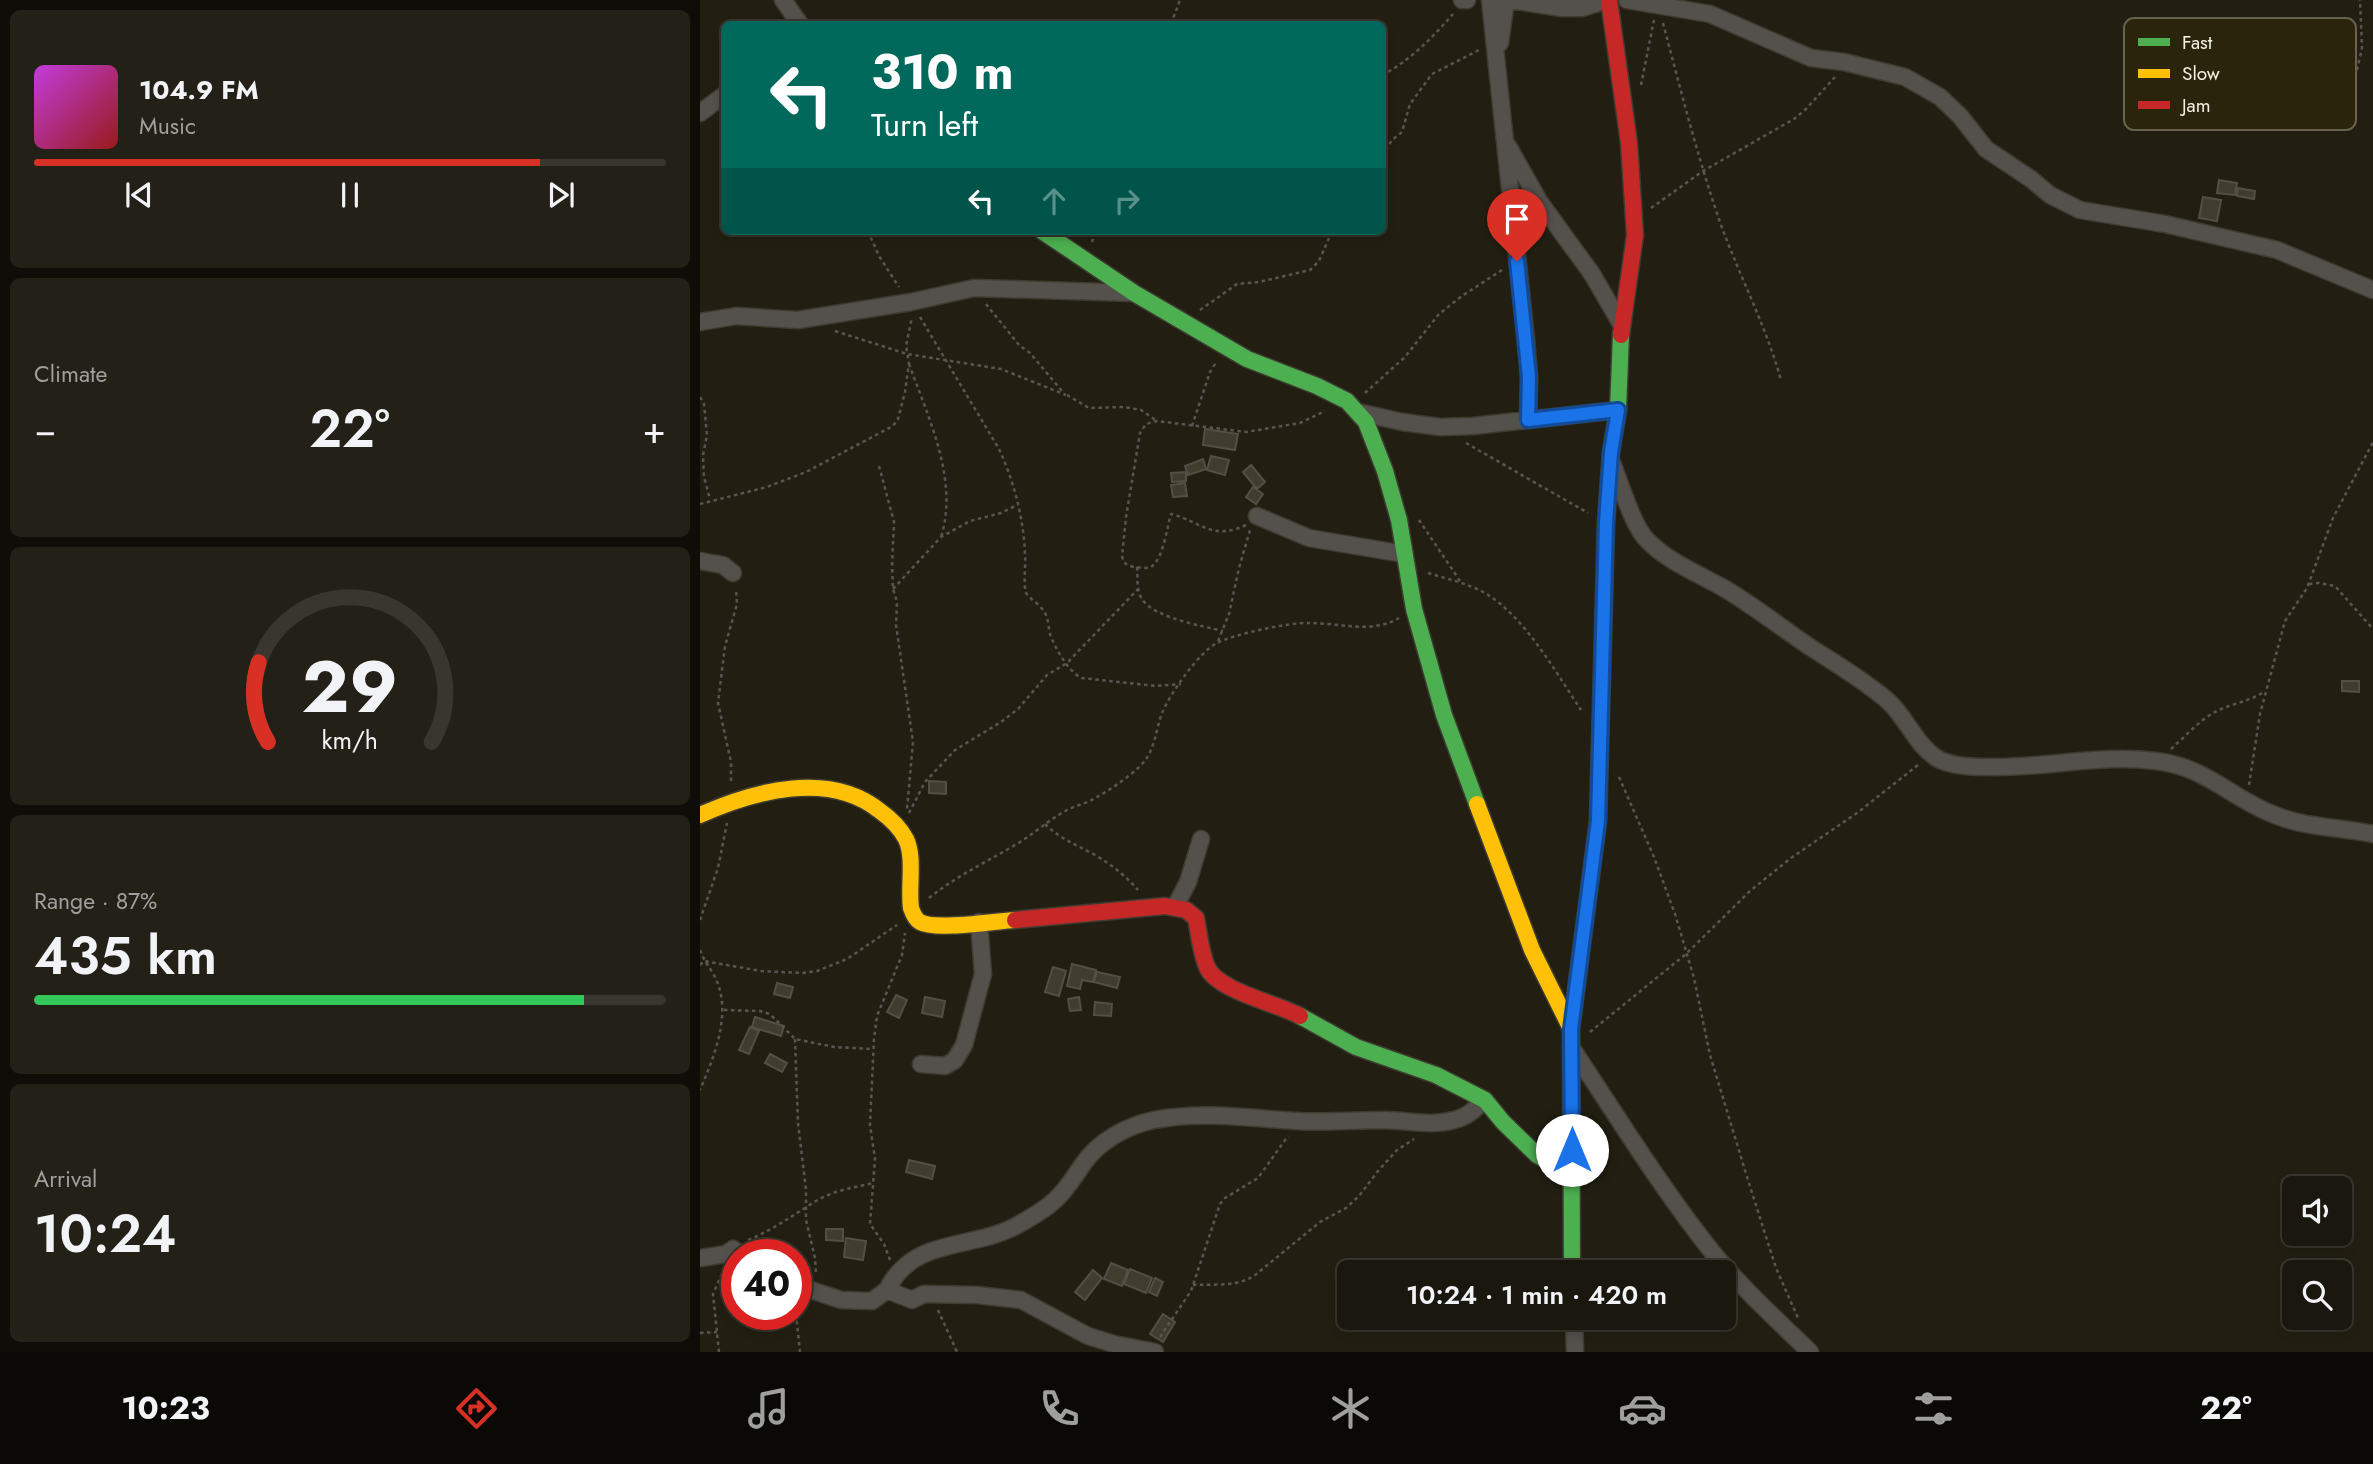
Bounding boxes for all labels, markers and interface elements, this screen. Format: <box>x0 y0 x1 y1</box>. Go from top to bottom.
legend <box>2124 18 2356 130</box>
text: Fast <box>2182 29 2213 56</box>
text: 310 m <box>871 37 1014 107</box>
icon: left <box>756 49 847 140</box>
text: Slow <box>2182 60 2220 87</box>
text: 104.9 FM <box>139 71 259 109</box>
text: Jam <box>2179 92 2211 119</box>
text: Turn left <box>871 102 978 148</box>
text: Music <box>139 109 196 143</box>
icon: previous <box>120 176 158 214</box>
icon: pause <box>331 176 369 214</box>
icon: next <box>542 176 580 214</box>
icon: left <box>962 182 1000 220</box>
icon: ahead <box>1035 182 1073 220</box>
icon: right <box>1108 182 1146 220</box>
pin <box>1487 189 1547 261</box>
icon: arrive <box>1498 200 1536 238</box>
text: Climate <box>34 357 107 391</box>
text: 22° <box>309 391 390 467</box>
text: − <box>34 402 56 457</box>
text: + <box>643 402 666 457</box>
text: 29 <box>302 634 398 739</box>
text: km/h <box>322 722 378 758</box>
text: Range · 87% <box>34 884 157 918</box>
text: 435 km <box>34 918 217 994</box>
position arrow <box>1535 1113 1609 1187</box>
text: Arrival <box>34 1162 97 1196</box>
map controls <box>2282 1176 2352 1330</box>
button: sound <box>2282 1176 2352 1246</box>
text: 10:24 <box>34 1196 176 1272</box>
speed limit sign: 40 <box>721 1239 812 1330</box>
button: search <box>2282 1260 2352 1330</box>
text: 10:24 · 1 min · 420 m <box>1406 1276 1667 1314</box>
icon: directions <box>452 1384 501 1433</box>
icon: music <box>744 1384 793 1433</box>
icon: phone <box>1035 1384 1084 1433</box>
icon: climate <box>1326 1384 1375 1433</box>
icon: car <box>1618 1384 1667 1433</box>
icon: filters <box>1909 1384 1958 1433</box>
text: 10:23 <box>121 1385 210 1431</box>
text: 22° <box>2200 1385 2252 1431</box>

